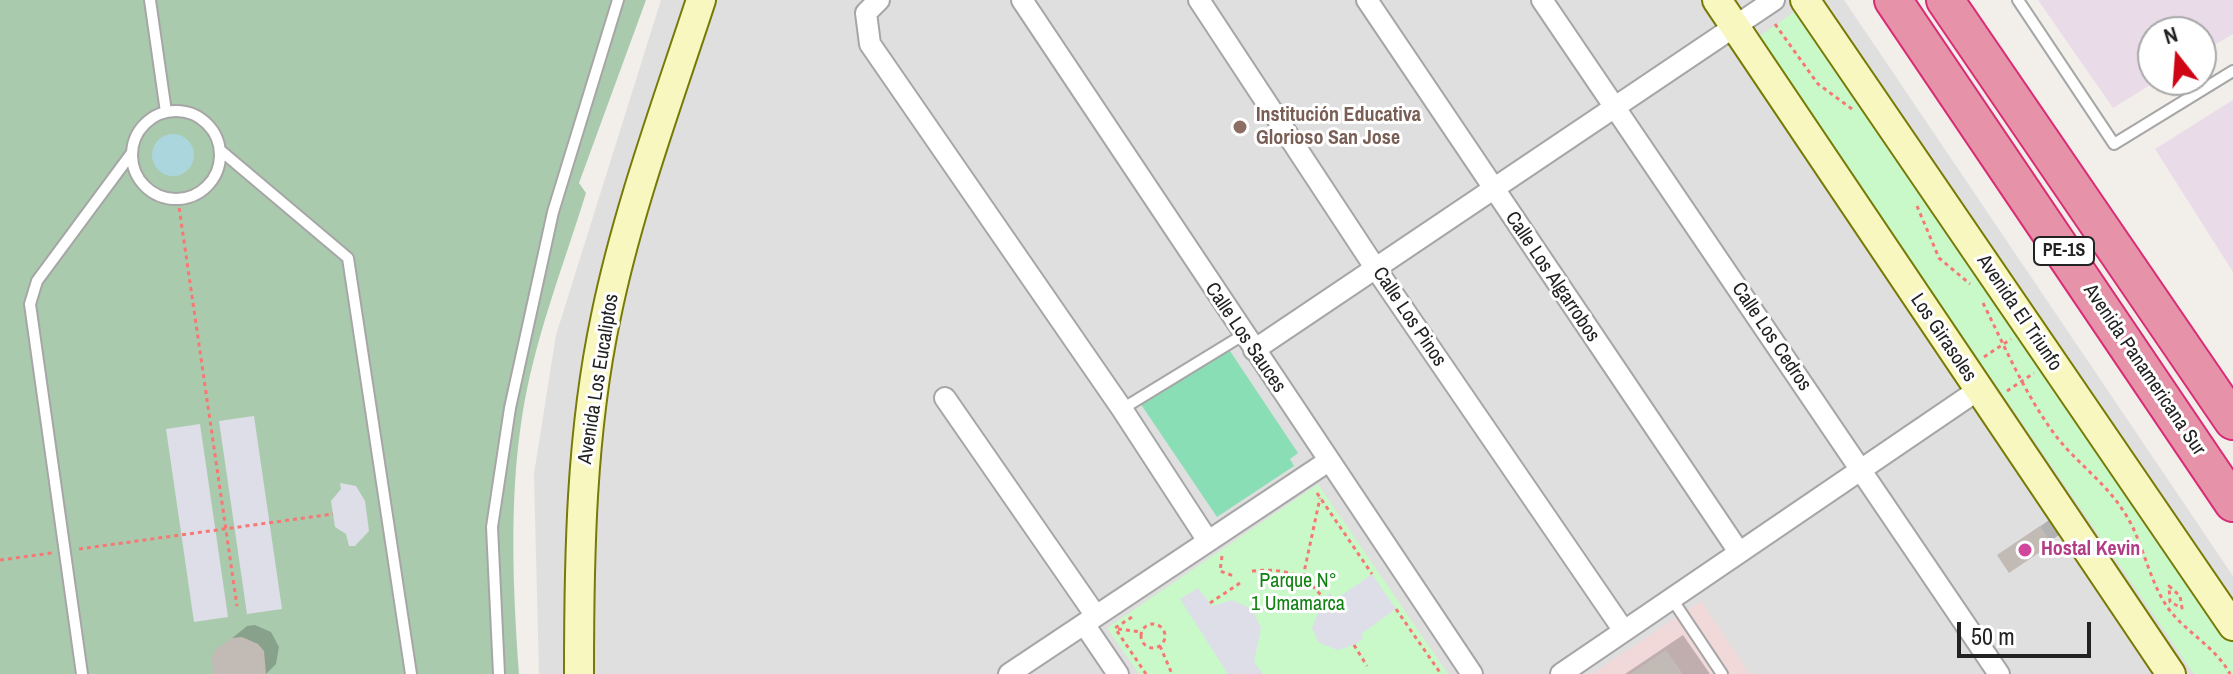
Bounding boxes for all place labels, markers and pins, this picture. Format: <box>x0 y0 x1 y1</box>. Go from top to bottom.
place label: Institución Educativa Glorioso San Jose <box>1256 104 1421 151</box>
marker: Institución Educativa Glorioso San Jose <box>1231 118 1249 136</box>
place label: Hostal Kevin <box>2041 538 2140 562</box>
marker: Hostal Kevin <box>2016 541 2034 559</box>

